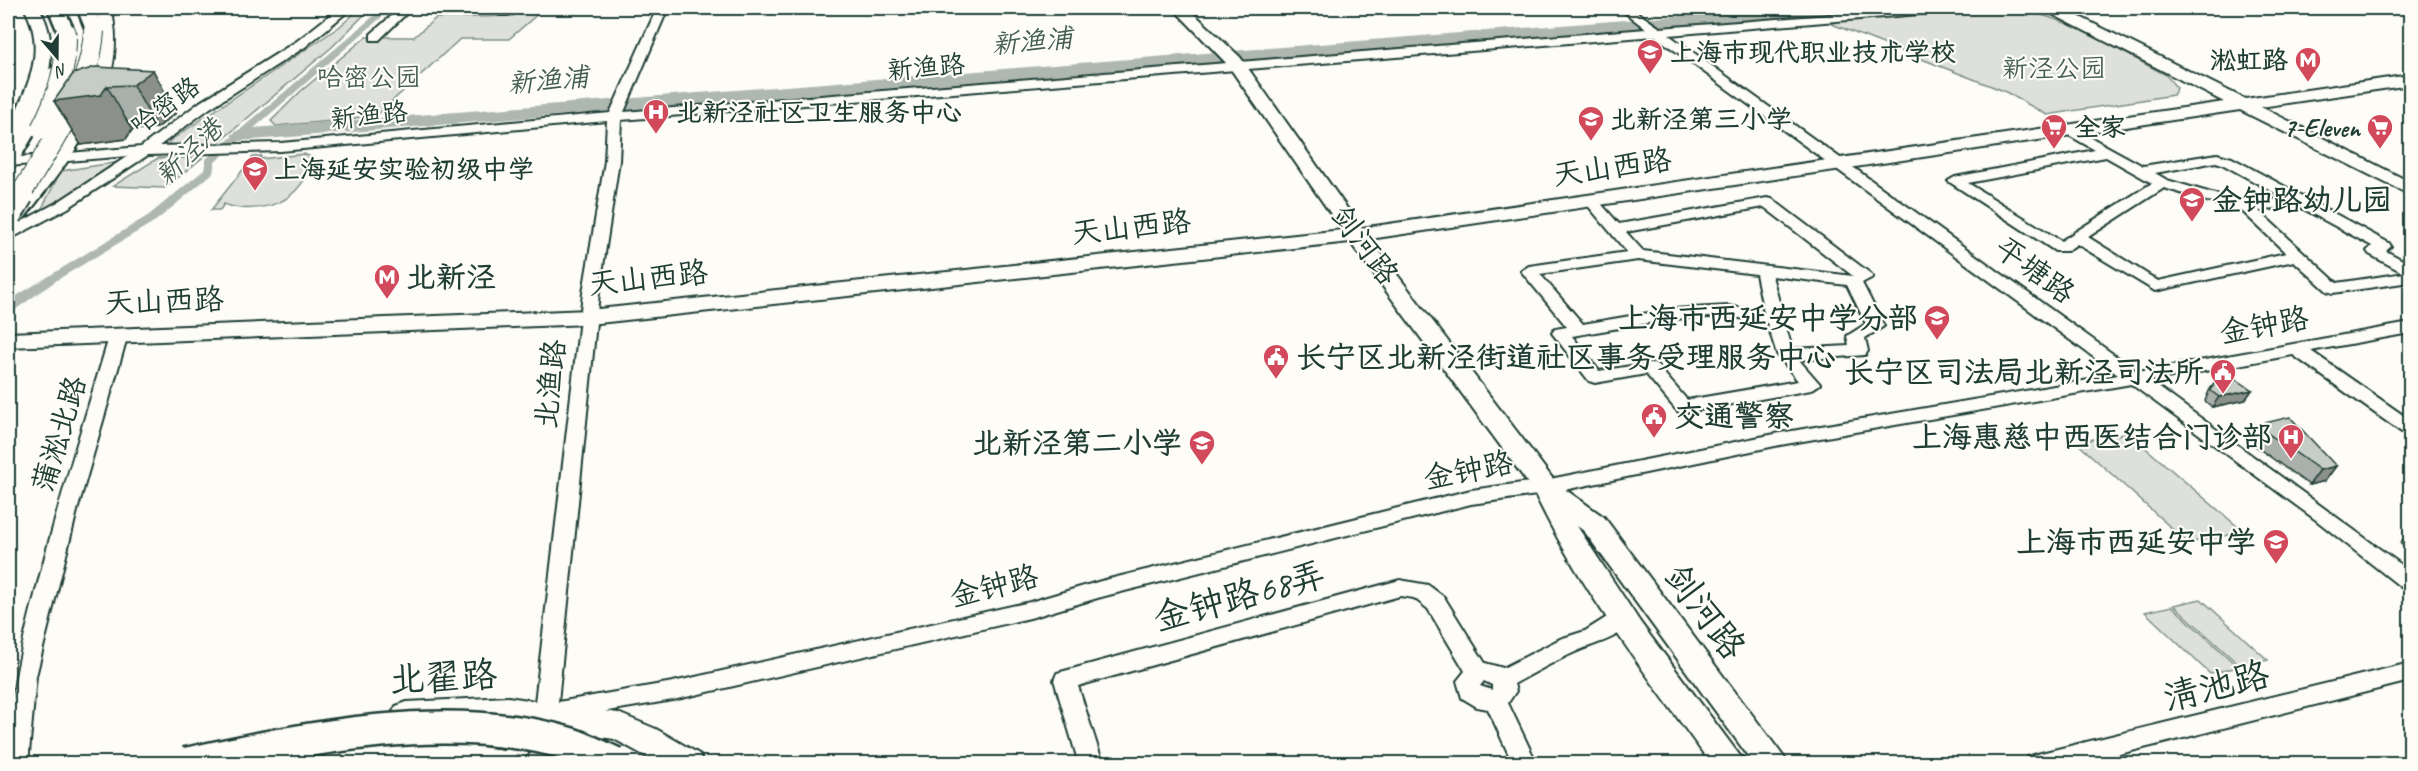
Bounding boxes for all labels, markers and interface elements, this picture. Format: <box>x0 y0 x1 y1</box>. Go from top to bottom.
water label: 新渔浦 <box>990 20 1077 61</box>
north arrow <box>27 27 87 87</box>
place label: 上海市现代职业技术学校 <box>1670 36 1956 69</box>
school or university icon: 上海市现代职业技术学校 <box>1635 37 1665 75</box>
place label: 淞虹路 <box>2210 44 2288 77</box>
metro station icon: 淞虹路 <box>2293 45 2323 83</box>
street label: 新渔路 <box>886 48 966 87</box>
park label: 新泾公园 <box>2002 52 2106 85</box>
text: N <box>51 59 70 82</box>
water label: 新渔浦 <box>506 59 593 100</box>
park label: 哈密公园 <box>317 61 421 94</box>
street label: 哈密路 <box>124 69 207 142</box>
street label: 新渔路 <box>329 95 410 136</box>
place label: 北新泾社区卫生服务中心 <box>676 96 962 129</box>
hospital icon: 北新泾社区卫生服务中心 <box>641 97 671 135</box>
place label: 北新泾第三小学 <box>1610 103 1792 136</box>
school or university icon: 北新泾第三小学 <box>1576 104 1606 142</box>
water label: 新泾港 <box>148 110 232 192</box>
place label: 全家 <box>2074 111 2126 144</box>
place label: 7-Eleven <box>2284 111 2362 144</box>
supermarket icon: 全家 <box>2039 112 2069 150</box>
supermarket icon: 7-Eleven <box>2365 112 2395 150</box>
street label: 天山西路 <box>1550 140 1674 194</box>
place label: 上海延安实验初级中学 <box>274 153 534 186</box>
school or university icon: 上海延安实验初级中学 <box>240 154 270 192</box>
place label: 金钟路幼儿园 <box>2212 181 2392 219</box>
school or university icon: 金钟路幼儿园 <box>2177 185 2207 223</box>
street label: 剑河路 <box>1323 198 1407 292</box>
street label: 天山西路 <box>1069 202 1193 252</box>
street label: 平塘路 <box>1987 228 2083 312</box>
street label: 天山西路 <box>586 253 710 303</box>
place label: 北新泾 <box>406 258 496 296</box>
metro station icon: 北新泾 <box>372 262 402 300</box>
street label: 天山西路 <box>103 280 225 322</box>
street label: 金钟路 <box>2216 298 2312 352</box>
place label: 上海市西延安中学分部 <box>1618 299 1918 337</box>
school or university icon: 上海市西延安中学分部 <box>1922 303 1952 341</box>
street label: 北渔路 <box>526 337 574 431</box>
place label: 长宁区北新泾街道社区事务受理服务中心 <box>1296 338 1836 376</box>
public building icon: 长宁区北新泾街道社区事务受理服务中心 <box>1261 342 1291 380</box>
place label: 长宁区司法局北新泾司法所 <box>1844 353 2204 391</box>
public building icon: 长宁区司法局北新泾司法所 <box>2208 357 2238 395</box>
street label: 蒲淞北路 <box>23 371 95 497</box>
place label: 交通警察 <box>1674 397 1794 435</box>
public building icon: 交通警察 <box>1639 401 1669 439</box>
place label: 上海惠慈中西医结合门诊部 <box>1912 418 2272 456</box>
hospital icon: 上海惠慈中西医结合门诊部 <box>2276 422 2306 460</box>
place label: 北新泾第二小学 <box>972 424 1182 462</box>
school or university icon: 北新泾第二小学 <box>1187 428 1217 466</box>
street label: 金钟路 <box>1420 443 1516 497</box>
place label: 上海市西延安中学 <box>2016 523 2256 561</box>
school or university icon: 上海市西延安中学 <box>2261 527 2291 565</box>
street label: 金钟路68弄 <box>1148 551 1330 641</box>
street label: 剑河路 <box>1654 555 1756 669</box>
street label: 金钟路 <box>946 557 1042 615</box>
street label: 北翟路 <box>388 651 498 703</box>
street label: 清池路 <box>2158 651 2274 721</box>

